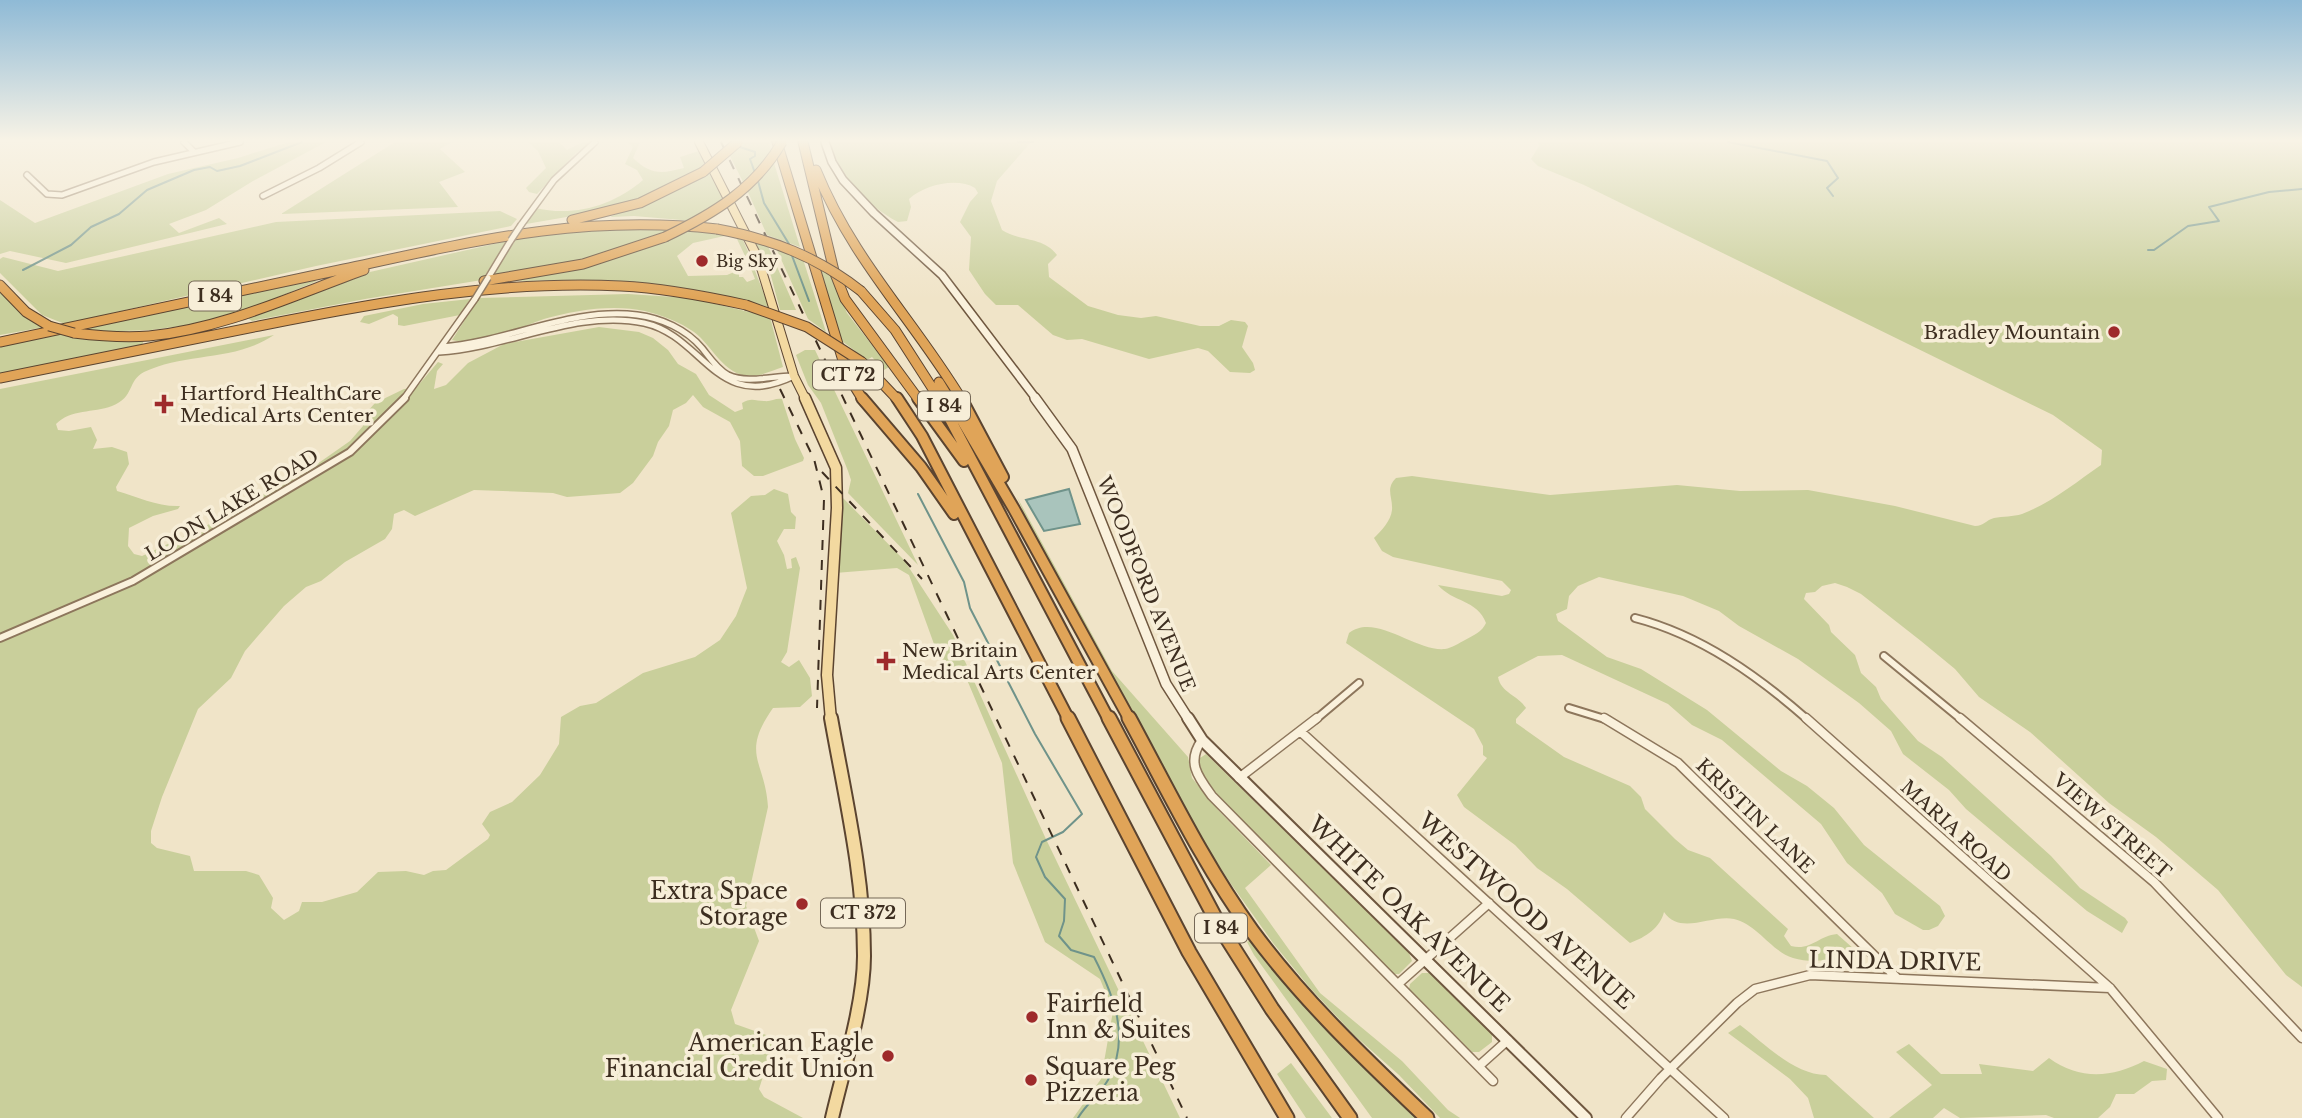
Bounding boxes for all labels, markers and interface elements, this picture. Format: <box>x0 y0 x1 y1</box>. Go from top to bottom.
place label: Big Sky <box>716 251 779 271</box>
marker: Big Sky <box>694 253 710 269</box>
road number: I 84 <box>189 282 241 310</box>
place label: Bradley Mountain <box>1923 321 2100 344</box>
marker: Bradley Mountain <box>2106 324 2122 340</box>
road number: CT 72 <box>813 360 883 390</box>
place label: Hartford HealthCare Medical Arts Center <box>180 382 382 427</box>
road number: I 84 <box>918 392 970 420</box>
marker: Hartford HealthCare Medical Arts Center <box>154 394 174 414</box>
street label: LOON LAKE ROAD <box>141 444 323 566</box>
street label: WOODFORD AVENUE <box>1092 472 1200 695</box>
place label: New Britain Medical Arts Center <box>902 639 1095 684</box>
marker: New Britain Medical Arts Center <box>876 651 896 671</box>
street label: KRISTIN LANE <box>1691 754 1819 878</box>
street label: VIEW STREET <box>2048 768 2176 883</box>
street label: MARIA ROAD <box>1896 775 2016 887</box>
street label: WESTWOOD AVENUE <box>1412 806 1640 1015</box>
street label: WHITE OAK AVENUE <box>1302 810 1516 1018</box>
place label: Extra Space Storage <box>650 877 788 931</box>
marker: Extra Space Storage <box>794 896 810 912</box>
road number: CT 372 <box>821 898 905 928</box>
road number: I 84 <box>1195 914 1247 943</box>
street label: LINDA DRIVE <box>1808 945 1982 977</box>
place label: Fairfield Inn & Suites <box>1046 990 1191 1044</box>
marker: Fairfield Inn & Suites <box>1024 1009 1040 1025</box>
place label: American Eagle Financial Credit Union <box>605 1029 874 1083</box>
marker: American Eagle Financial Credit Union <box>880 1048 896 1064</box>
place label: Square Peg Pizzeria <box>1045 1053 1176 1107</box>
marker: Square Peg Pizzeria <box>1023 1072 1039 1088</box>

